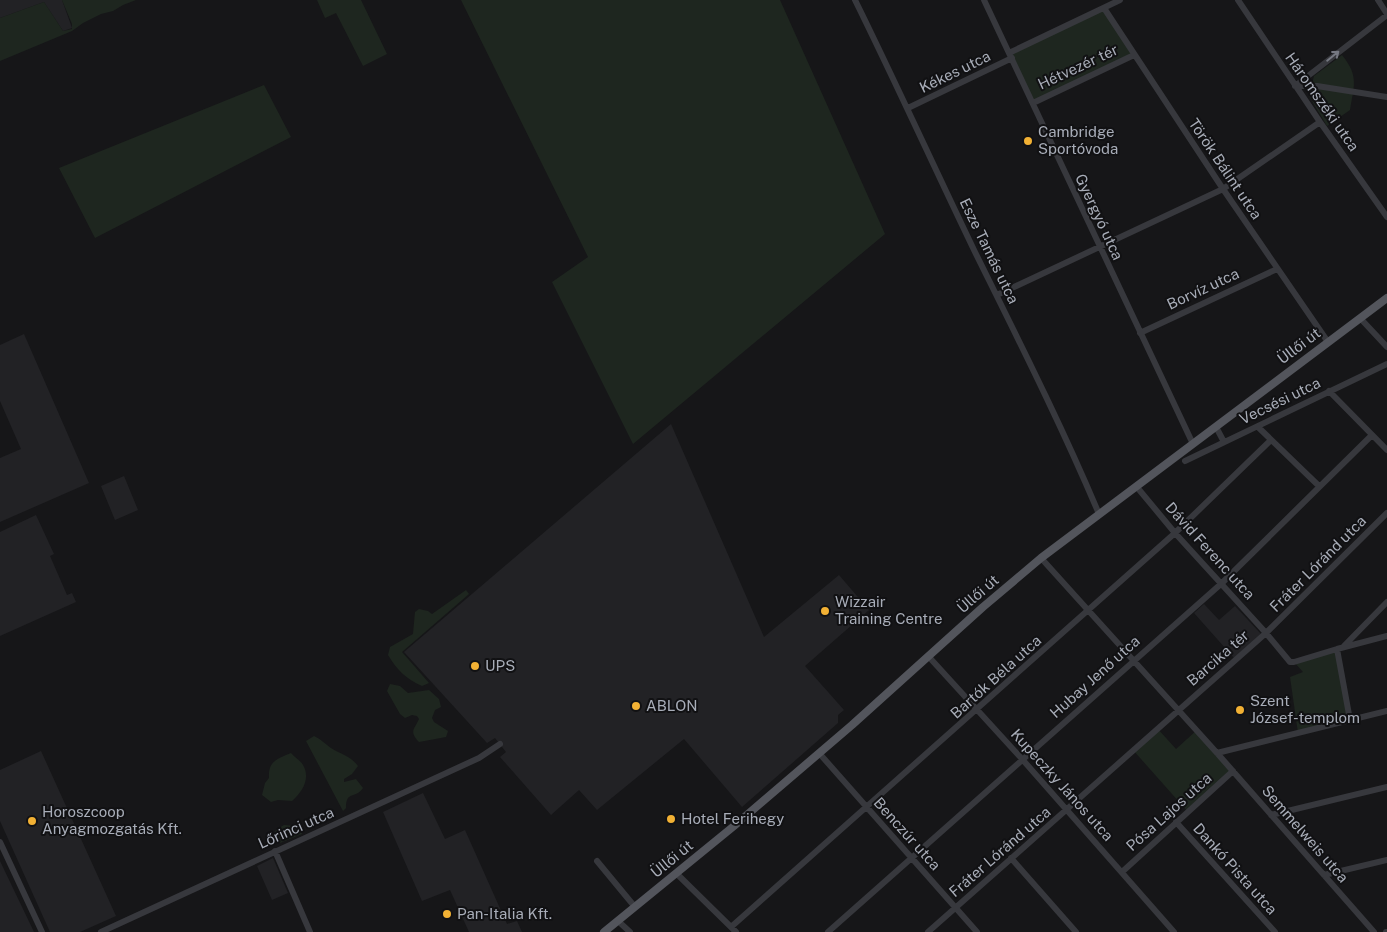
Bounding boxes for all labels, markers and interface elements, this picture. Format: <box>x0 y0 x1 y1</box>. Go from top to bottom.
street label: Hétvezér tér <box>1035 41 1121 92</box>
street label: Kékes utca <box>917 47 993 96</box>
street label: Háromszéki utca <box>1282 49 1363 154</box>
one-way arrow <box>1327 50 1340 61</box>
street label: Török Bálint utca <box>1185 115 1265 222</box>
place label: Cambridge Sportóvoda <box>1038 123 1118 157</box>
marker: Cambridge Sportóvoda <box>1022 135 1034 147</box>
street label: Gyergyó utca <box>1072 171 1127 262</box>
street label: Esze Tamás utca <box>957 195 1022 306</box>
street label: Borvíz utca <box>1164 264 1241 313</box>
street label: Üllői út <box>1273 323 1324 367</box>
street label: Vecsési utca <box>1237 374 1323 427</box>
street label: Dávid Ferenc utca <box>1162 499 1258 603</box>
street label: Fráter Lóránd utca <box>1266 512 1369 615</box>
street label: Üllői út <box>953 570 1002 616</box>
place label: Wizzair Training Centre <box>835 593 942 627</box>
marker: Wizzair Training Centre <box>819 605 831 617</box>
street label: Barcika tér <box>1183 626 1252 689</box>
street label: Bartók Béla utca <box>947 632 1044 722</box>
street label: Hubay Jenő utca <box>1046 632 1143 721</box>
place label: UPS <box>485 657 515 674</box>
marker: UPS <box>469 660 481 672</box>
place label: Szent József-templom <box>1250 692 1360 726</box>
place label: ABLON <box>646 697 698 714</box>
marker: ABLON <box>630 700 642 712</box>
marker: Szent József-templom <box>1234 704 1246 716</box>
street label: Kupeczky János utca <box>1008 725 1117 844</box>
street label: Pósa Lajos utca <box>1123 769 1215 854</box>
street label: Semmelweis utca <box>1259 782 1352 886</box>
street label: Benczúr utca <box>870 794 944 873</box>
place label: Horoszcoop Anyagmozgatás Kft. <box>42 803 182 837</box>
street label: Lőrinci utca <box>255 803 336 852</box>
street label: Fráter Lóránd utca <box>945 803 1054 900</box>
place label: Hotel Ferihegy <box>681 810 784 827</box>
marker: Hotel Ferihegy <box>665 813 677 825</box>
marker: Horoszcoop Anyagmozgatás Kft. <box>26 815 38 827</box>
street label: Dankó Pista utca <box>1190 820 1281 918</box>
street label: Üllői út <box>647 836 696 881</box>
place label: Pan-Italia Kft. <box>457 905 552 922</box>
marker: Pan-Italia Kft. <box>441 908 453 920</box>

